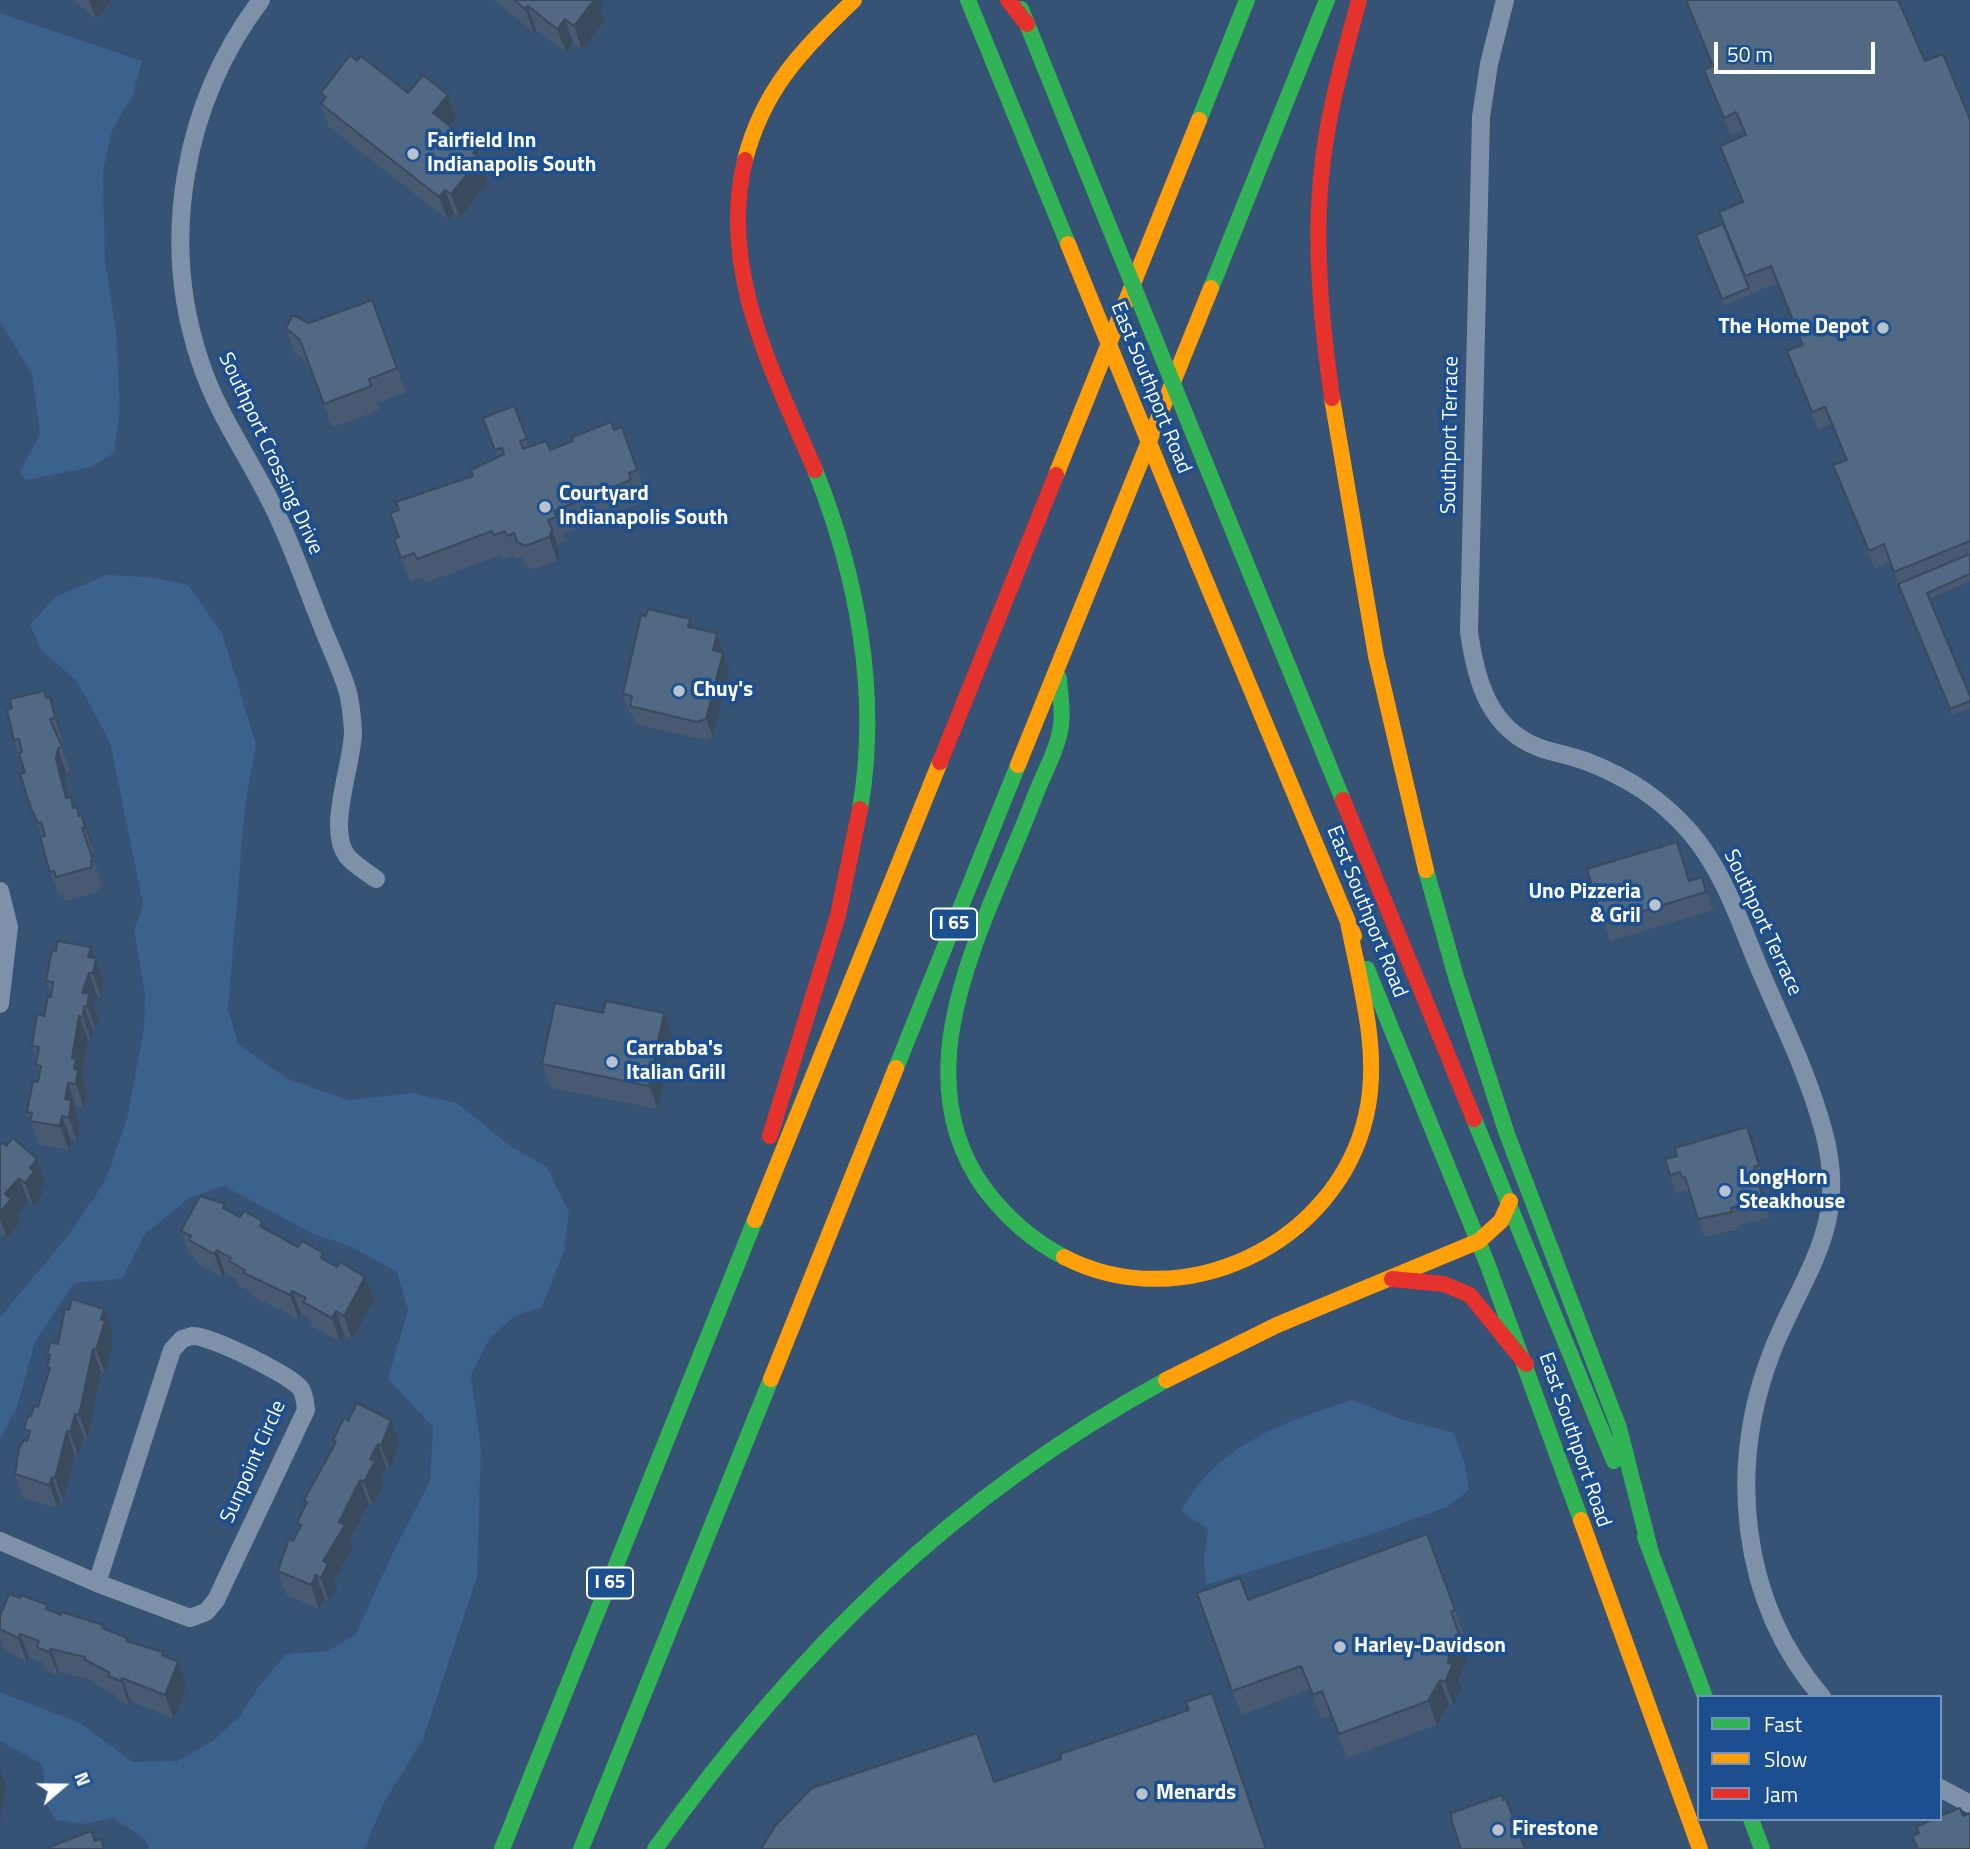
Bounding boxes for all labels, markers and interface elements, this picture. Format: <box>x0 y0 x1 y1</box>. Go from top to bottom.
scale bar <box>1718 28 1879 72</box>
text: 50 m <box>1727 38 1773 70</box>
place label: Fairfield Inn Indianapolis South <box>427 129 596 179</box>
marker: Fairfield Inn Indianapolis South <box>405 146 421 162</box>
street label: East Southport Road <box>1104 298 1196 478</box>
place label: The Home Depot <box>1718 315 1869 341</box>
marker: The Home Depot <box>1875 320 1891 336</box>
street label: Southport Crossing Drive <box>212 349 328 559</box>
street label: Southport Terrace <box>1437 356 1465 514</box>
place label: Courtyard Indianapolis South <box>559 482 728 532</box>
marker: Courtyard Indianapolis South <box>537 499 553 515</box>
place label: Chuy's <box>693 678 753 704</box>
marker: Chuy's <box>671 683 687 699</box>
street label: East Southport Road <box>1320 822 1412 1002</box>
street label: Southport Terrace <box>1717 846 1807 1000</box>
place label: Uno Pizzeria & Gril <box>1528 880 1641 930</box>
marker: Uno Pizzeria & Gril <box>1647 897 1663 913</box>
road number: I 65 <box>931 908 977 940</box>
place label: Carrabba's Italian Grill <box>626 1037 726 1087</box>
marker: Carrabba's Italian Grill <box>604 1054 620 1070</box>
place label: LongHorn Steakhouse <box>1739 1166 1845 1216</box>
marker: LongHorn Steakhouse <box>1717 1183 1733 1199</box>
street label: East Southport Road <box>1532 1349 1616 1531</box>
street label: Sunpoint Circle <box>216 1397 292 1527</box>
road number: I 65 <box>587 1568 633 1598</box>
place label: Harley-Davidson <box>1354 1634 1506 1660</box>
marker: Harley-Davidson <box>1332 1639 1348 1655</box>
legend <box>1697 1695 1942 1821</box>
text: Fast <box>1764 1708 1802 1740</box>
text: Slow <box>1764 1743 1807 1775</box>
north arrow <box>28 1751 98 1821</box>
text: N <box>67 1767 99 1790</box>
text: Jam <box>1764 1778 1798 1810</box>
place label: Menards <box>1156 1781 1236 1807</box>
marker: Menards <box>1134 1786 1150 1802</box>
place label: Firestone <box>1512 1817 1598 1843</box>
marker: Firestone <box>1490 1822 1506 1838</box>

